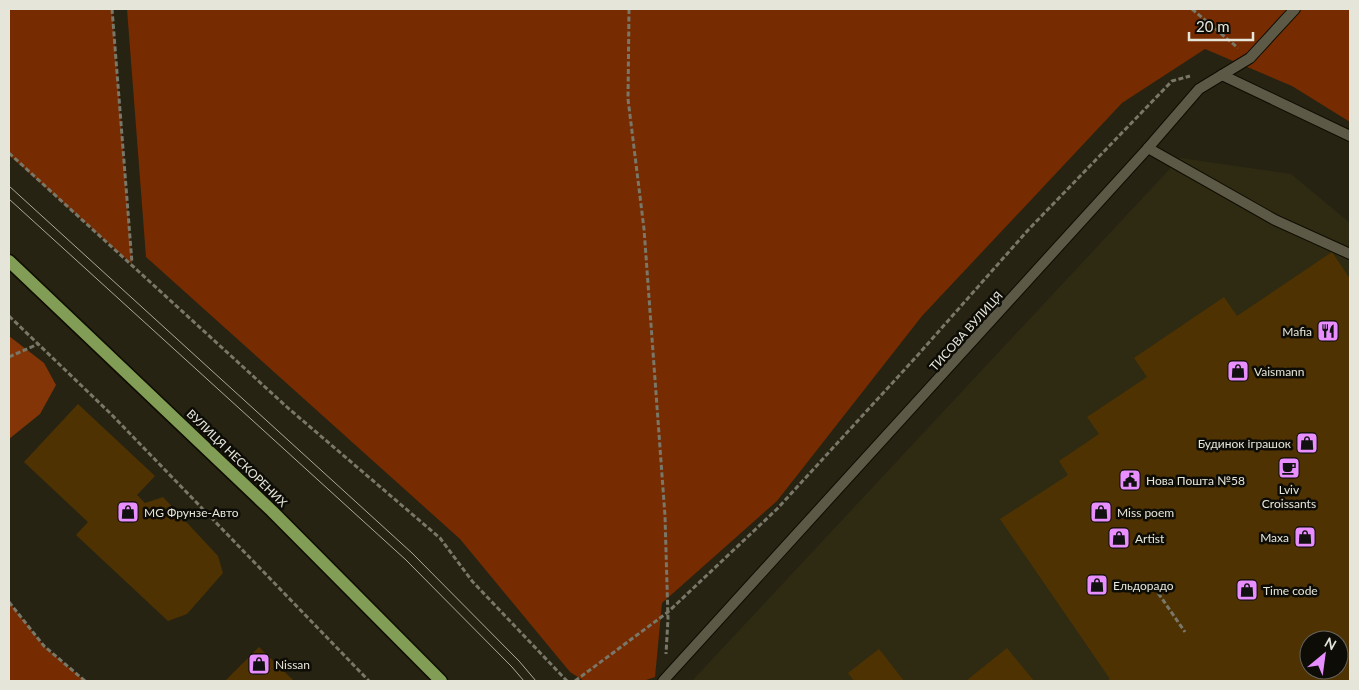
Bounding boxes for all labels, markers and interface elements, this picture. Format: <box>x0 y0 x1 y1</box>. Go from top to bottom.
scale bar <box>1189 10 1253 42</box>
text: 20 m <box>1196 17 1230 35</box>
street label: ТИСОВА ВУЛИЦЯ <box>926 288 1006 374</box>
restaurant icon: Mafia <box>1316 319 1340 343</box>
place label: Mafia <box>1282 324 1312 339</box>
shop icon: Vaismann <box>1226 359 1250 383</box>
place label: Vaismann <box>1254 364 1305 379</box>
street label: ВУЛИЦЯ НЕСКОРЕНИХ <box>184 406 291 510</box>
shop icon: Будинок іграшок <box>1295 431 1319 455</box>
place label: Будинок іграшок <box>1198 436 1292 451</box>
cafe icon: Lviv Croissants <box>1277 456 1301 480</box>
public building icon: Нова Пошта №58 <box>1118 468 1142 492</box>
place label: Нова Пошта №58 <box>1146 473 1245 488</box>
place label: Lviv Croissants <box>1262 482 1316 511</box>
shop icon: MG Фрунзе-Авто <box>116 500 140 524</box>
shop icon: Miss poem <box>1089 500 1113 524</box>
place label: MG Фрунзе-Авто <box>144 505 239 520</box>
place label: Miss poem <box>1117 505 1174 520</box>
shop icon: Маха <box>1293 525 1317 549</box>
shop icon: Artist <box>1107 526 1131 550</box>
place label: Маха <box>1260 530 1289 545</box>
place label: Artist <box>1135 531 1165 546</box>
shop icon: Ельдорадо <box>1085 573 1109 597</box>
place label: Ельдорадо <box>1113 578 1174 593</box>
shop icon: Time code <box>1235 578 1259 602</box>
place label: Time code <box>1263 583 1318 598</box>
north arrow <box>1299 630 1349 680</box>
text: N <box>1322 633 1339 653</box>
shop icon: Nissan <box>247 652 271 676</box>
place label: Nissan <box>275 657 310 672</box>

